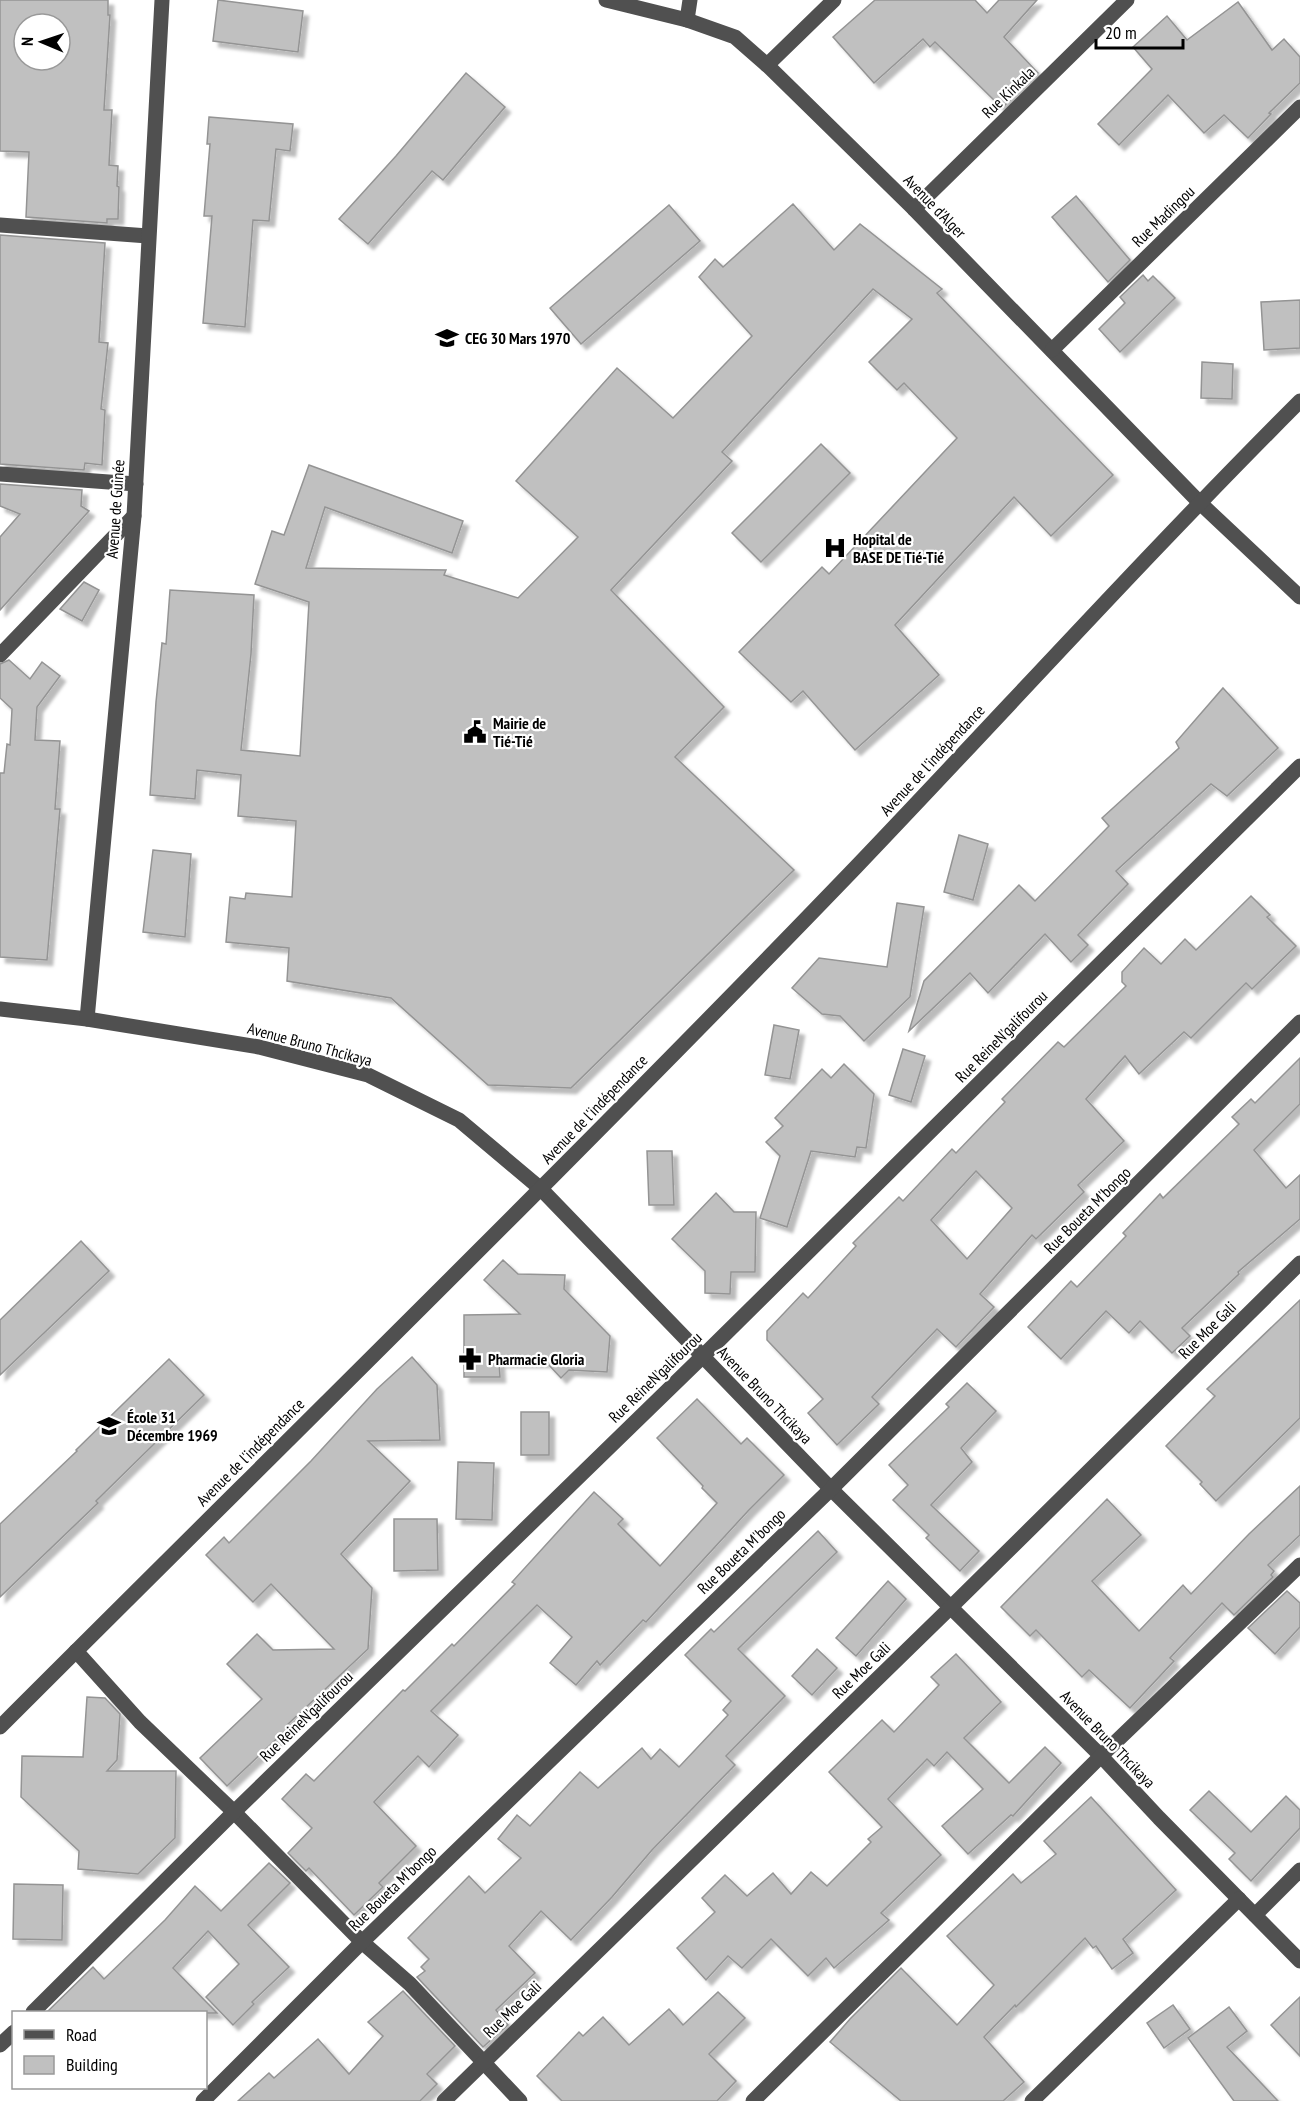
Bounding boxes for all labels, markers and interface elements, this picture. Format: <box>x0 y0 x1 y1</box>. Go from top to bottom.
north arrow <box>12 12 72 72</box>
scale bar <box>1096 12 1183 50</box>
text: 20 m <box>1105 21 1137 44</box>
text: N <box>17 37 37 46</box>
street label: Rue Kinkala <box>977 62 1039 122</box>
street label: Avenue d'Alger <box>900 170 971 243</box>
street label: Rue Madingou <box>1127 181 1199 251</box>
school or university icon: CEG 30 Mars 1970 <box>434 325 460 351</box>
place label: CEG 30 Mars 1970 <box>465 328 571 348</box>
street label: Avenue de Guinée <box>102 459 128 559</box>
place label: Hopital de BASE DE Tié-Tié <box>853 529 944 567</box>
hospital icon: Hopital de BASE DE Tié-Tié <box>822 535 848 561</box>
street label: Avenue de l'indépendance <box>875 700 989 820</box>
place label: Mairie de Tié-Tié <box>493 713 546 751</box>
public building icon: Mairie de Tié-Tié <box>462 719 488 745</box>
street label: Rue ReineN'galifourou <box>951 986 1051 1086</box>
street label: Avenue Bruno Thcikaya <box>246 1018 374 1070</box>
street label: Avenue de l'indépendance <box>537 1050 651 1168</box>
street label: Rue Boueta M'bongo <box>1039 1162 1135 1258</box>
street label: Rue Moe Gali <box>1174 1297 1240 1363</box>
street label: Rue ReineN'galifourou <box>604 1327 706 1427</box>
street label: Avenue Bruno Thcikaya <box>713 1342 817 1448</box>
pharmacy icon: Pharmacie Gloria <box>457 1346 483 1372</box>
place label: Pharmacie Gloria <box>488 1349 585 1369</box>
street label: Avenue de l'indépendance <box>192 1394 308 1510</box>
place label: École 31 Décembre 1969 <box>127 1407 218 1445</box>
school or university icon: École 31 Décembre 1969 <box>96 1413 122 1439</box>
street label: Rue Boueta M'bongo <box>693 1504 789 1598</box>
street label: Rue Moe Gali <box>828 1637 894 1703</box>
street label: Rue ReineN'galifourou <box>255 1666 357 1766</box>
street label: Avenue Bruno Thcikaya <box>1056 1686 1160 1792</box>
street label: Rue Boueta M'bongo <box>344 1841 440 1935</box>
street label: Rue Moe Gali <box>479 1976 545 2042</box>
legend <box>12 2011 207 2089</box>
text: Road <box>66 2023 97 2046</box>
text: Building <box>66 2053 118 2076</box>

